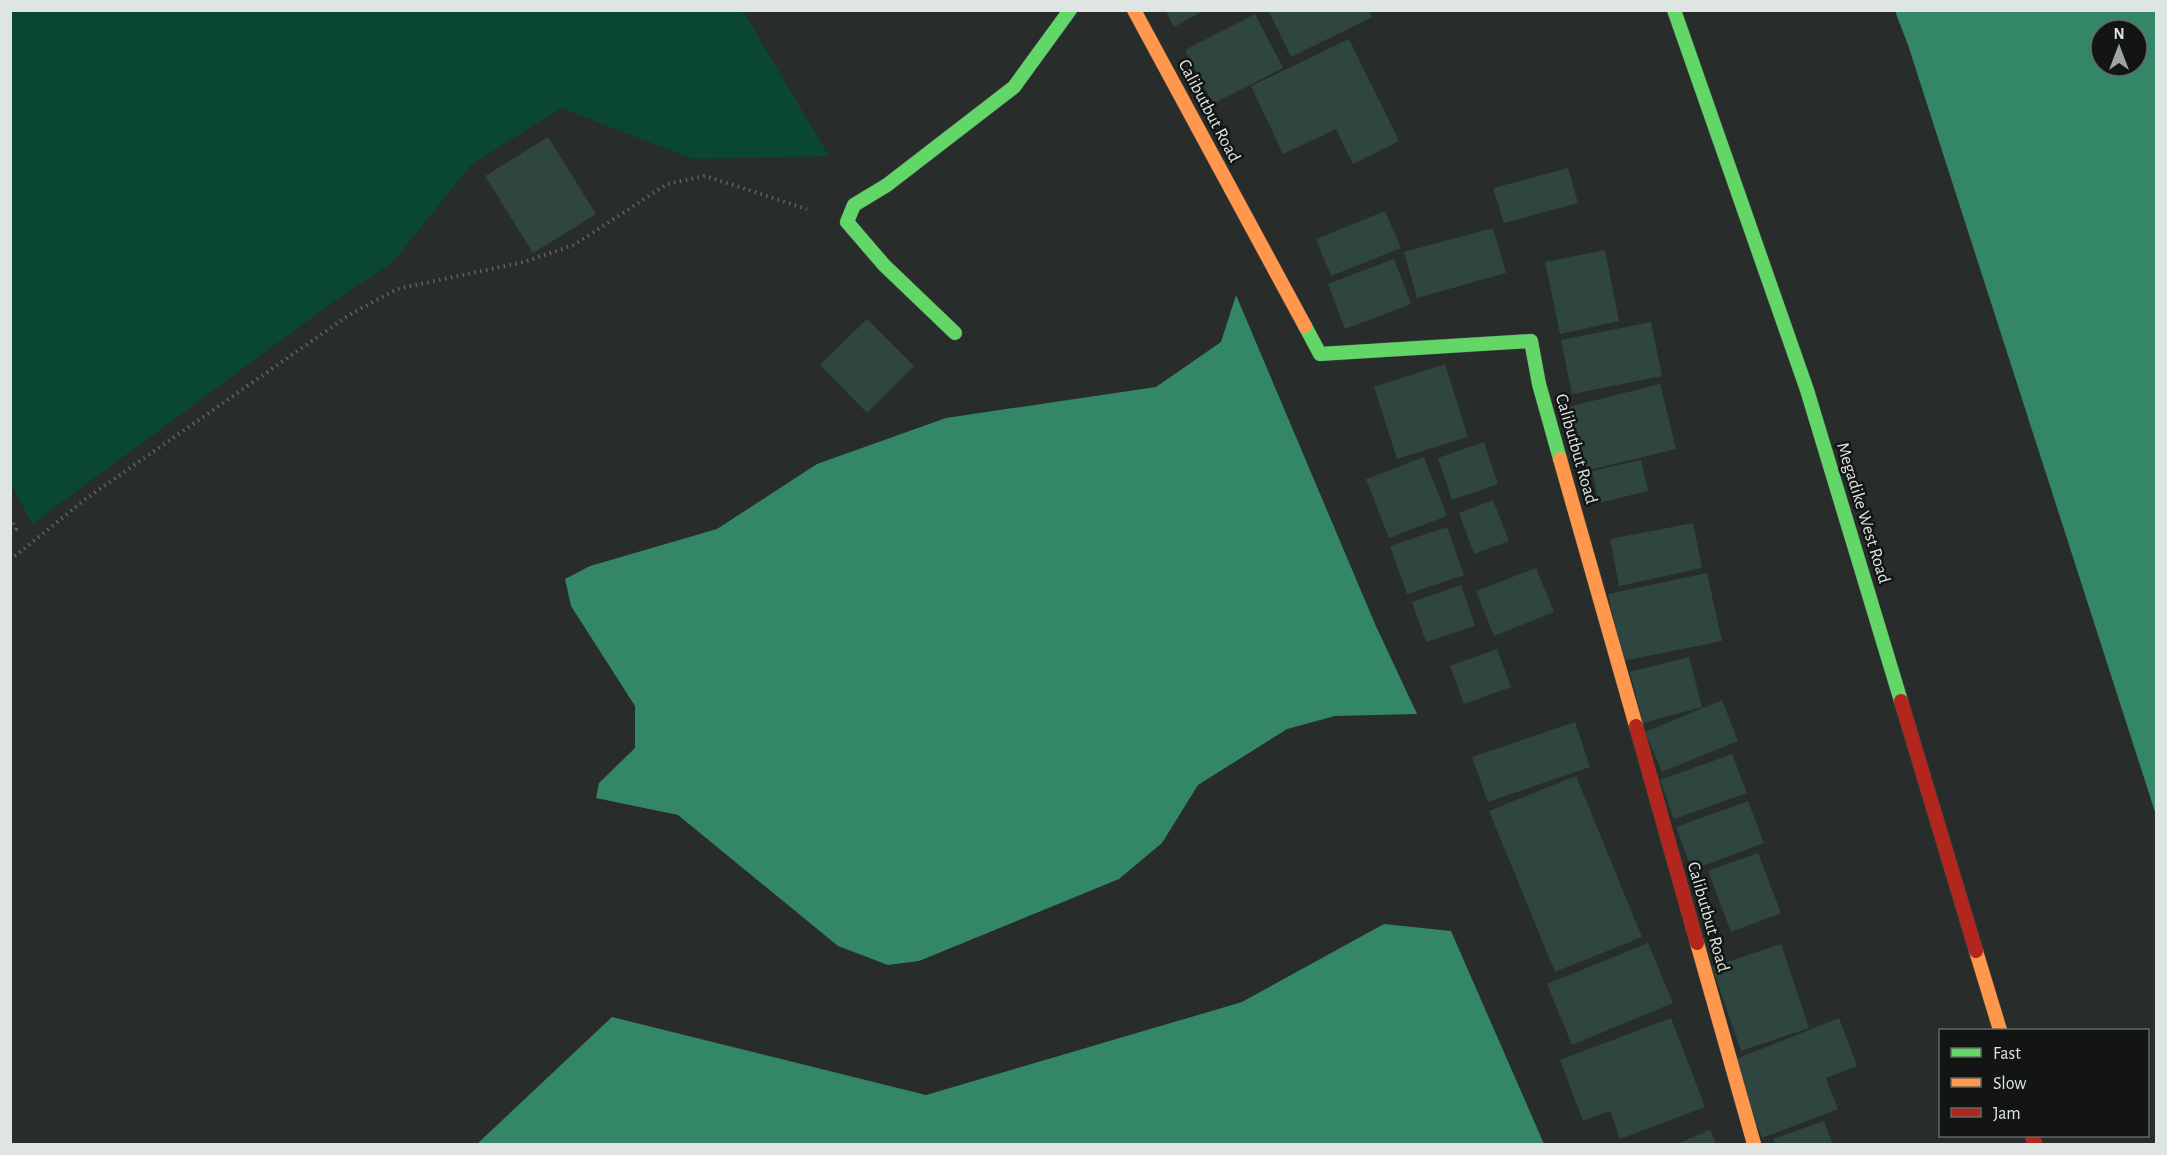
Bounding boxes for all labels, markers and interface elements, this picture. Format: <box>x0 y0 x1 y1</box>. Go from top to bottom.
north arrow <box>2089 18 2149 78</box>
text: N <box>2113 26 2125 42</box>
street label: Calibutbut Road <box>1174 57 1244 165</box>
street label: Calibutbut Road <box>1552 392 1600 506</box>
street label: Megadike West Road <box>1833 440 1893 586</box>
street label: Calibutbut Road <box>1684 860 1732 974</box>
legend <box>1939 1029 2149 1137</box>
text: Fast <box>1993 1045 2021 1063</box>
text: Slow <box>1993 1075 2026 1093</box>
text: Jam <box>1993 1105 2021 1123</box>

